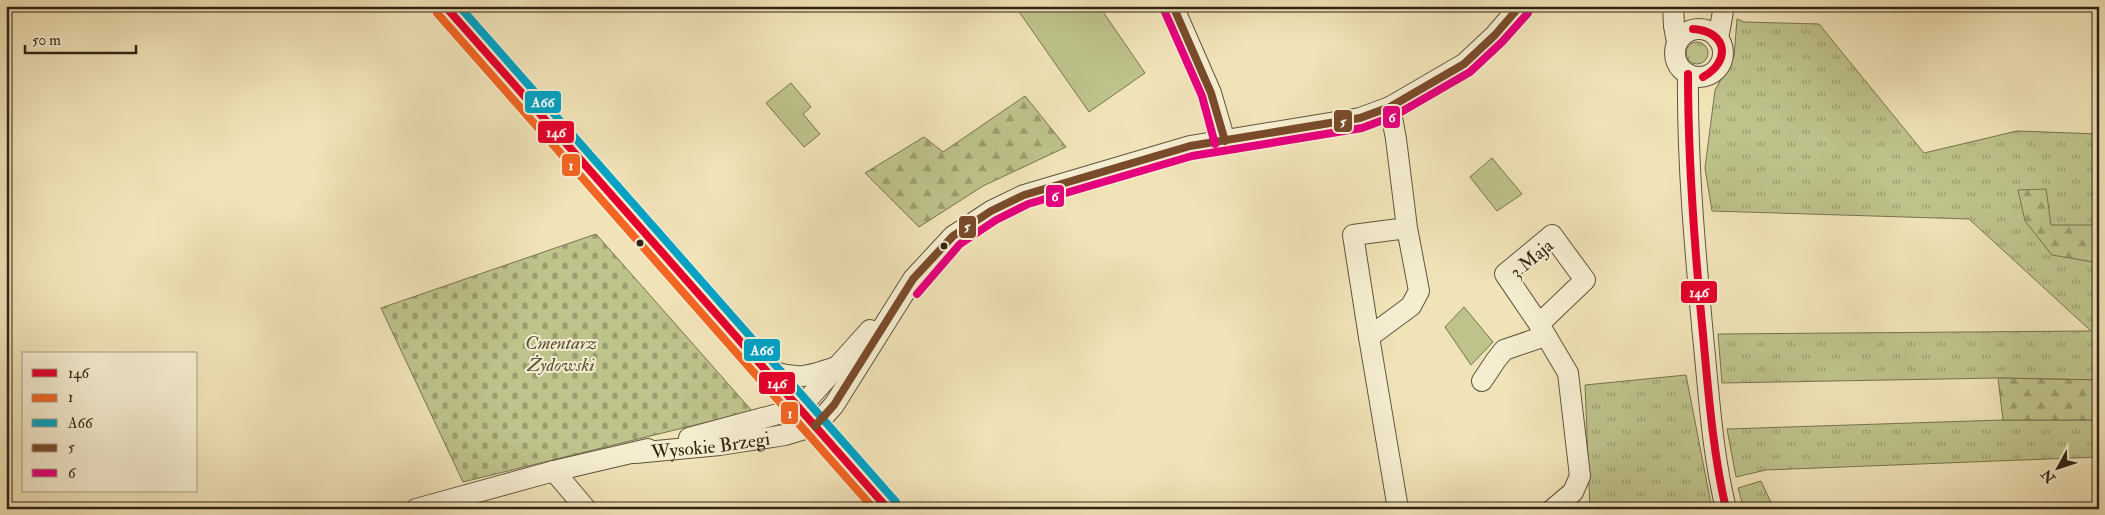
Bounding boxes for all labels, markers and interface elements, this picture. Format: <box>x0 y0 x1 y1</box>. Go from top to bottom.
scale bar <box>25 22 136 54</box>
text: 50 m <box>32 31 61 50</box>
line badge: A66 <box>524 90 562 114</box>
text: A66 <box>530 94 555 111</box>
line badge: 6 <box>1382 105 1401 129</box>
line badge: 5 <box>1333 109 1353 133</box>
text: 6 <box>1388 109 1396 126</box>
text: 5 <box>1340 113 1347 130</box>
line badge: 146 <box>537 120 575 144</box>
text: 146 <box>546 124 567 141</box>
line badge: 1 <box>561 153 581 177</box>
text: 1 <box>569 157 574 174</box>
line badge: 6 <box>1045 184 1065 208</box>
text: 6 <box>1051 188 1059 205</box>
line badge: 5 <box>958 215 977 239</box>
text: 5 <box>964 218 971 235</box>
street label: 3 Maja <box>1505 234 1558 284</box>
unlabelled marker <box>635 238 645 248</box>
unlabelled marker <box>939 241 949 251</box>
line badge: 146 <box>1680 280 1718 304</box>
text: 146 <box>1689 284 1710 301</box>
park label: Cmentarz Żydowski <box>525 331 597 377</box>
line badge: A66 <box>743 338 781 362</box>
text: A66 <box>749 342 774 359</box>
legend <box>22 352 198 492</box>
text: 146 <box>68 364 90 383</box>
line badge: 146 <box>758 371 796 395</box>
text: 146 <box>767 375 788 392</box>
text: 1 <box>68 388 73 407</box>
line badge: 1 <box>780 401 799 425</box>
text: 1 <box>788 405 793 422</box>
text: A66 <box>67 414 94 433</box>
street label: Wysokie Brzegi <box>649 426 772 465</box>
text: 5 <box>68 438 75 457</box>
north arrow <box>2032 442 2082 492</box>
text: 6 <box>68 464 77 483</box>
text: N <box>2038 465 2060 487</box>

